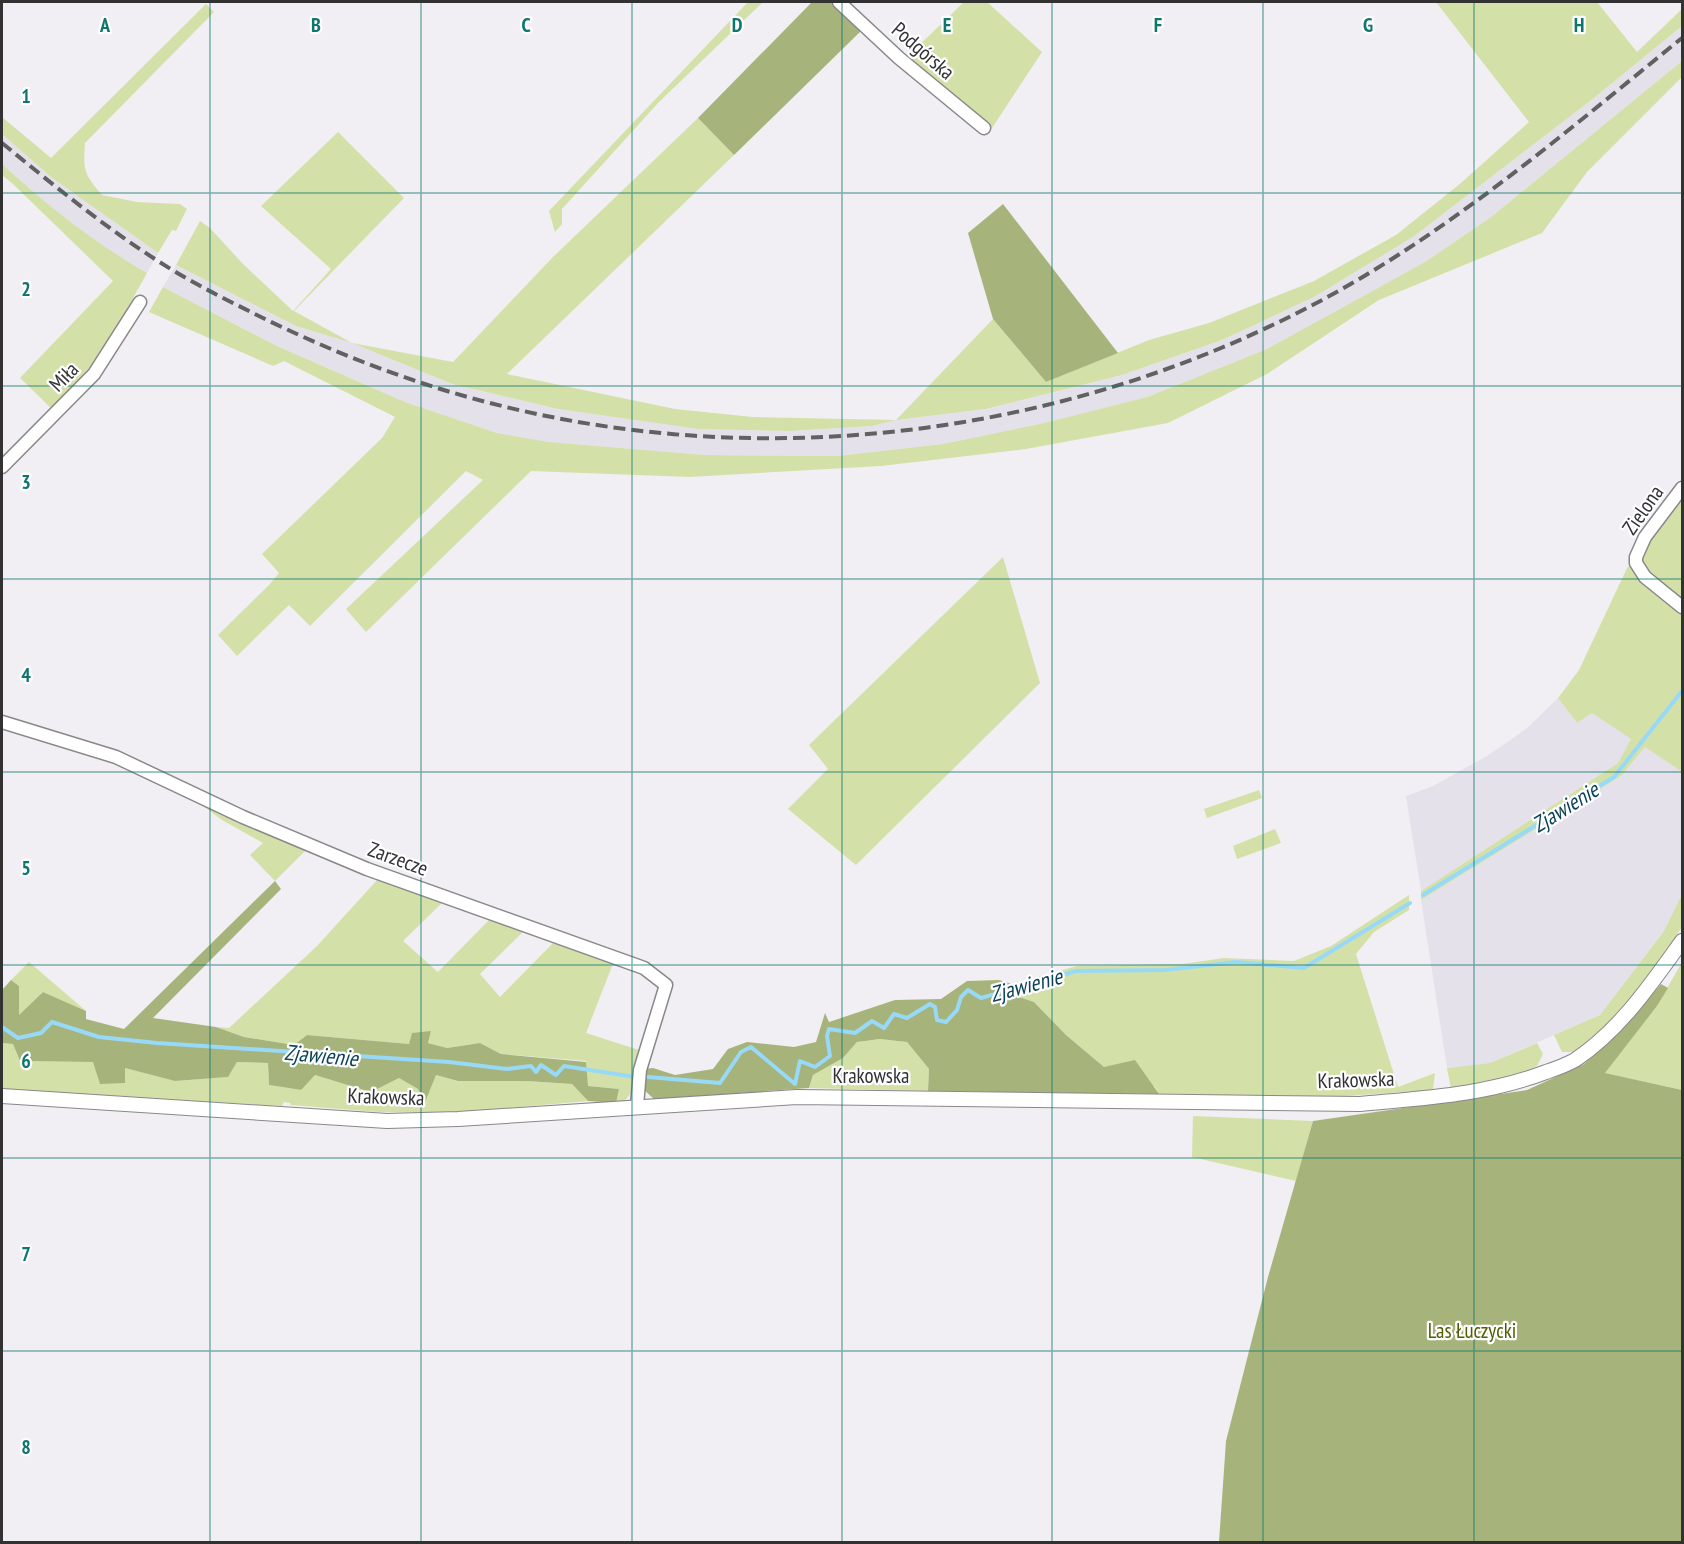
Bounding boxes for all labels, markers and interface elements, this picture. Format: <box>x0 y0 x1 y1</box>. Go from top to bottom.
text: A <box>99 12 111 38</box>
text: B <box>311 12 321 38</box>
text: C <box>521 12 531 38</box>
text: D <box>732 12 743 38</box>
text: E <box>943 12 951 38</box>
text: F <box>1154 12 1162 38</box>
text: G <box>1363 12 1373 38</box>
text: H <box>1574 12 1584 38</box>
street label: Podgórska <box>886 16 960 85</box>
text: 1 <box>21 83 31 109</box>
text: 2 <box>21 276 31 302</box>
street label: Miła <box>43 356 84 397</box>
text: 3 <box>21 469 31 495</box>
street label: Zielona <box>1616 480 1669 540</box>
text: 4 <box>21 662 31 688</box>
water label: Zjawienie <box>1526 775 1605 838</box>
street label: Zarzecze <box>364 835 432 882</box>
text: 5 <box>21 855 31 881</box>
water label: Zjawienie <box>987 961 1067 1008</box>
water label: Zjawienie <box>283 1038 361 1072</box>
text: 6 <box>21 1048 31 1074</box>
street label: Krakowska <box>833 1062 909 1089</box>
street label: Krakowska <box>1317 1065 1395 1094</box>
street label: Krakowska <box>347 1082 425 1111</box>
text: 7 <box>21 1241 31 1267</box>
park label: Las Łuczycki <box>1428 1317 1516 1344</box>
text: 8 <box>21 1434 31 1460</box>

